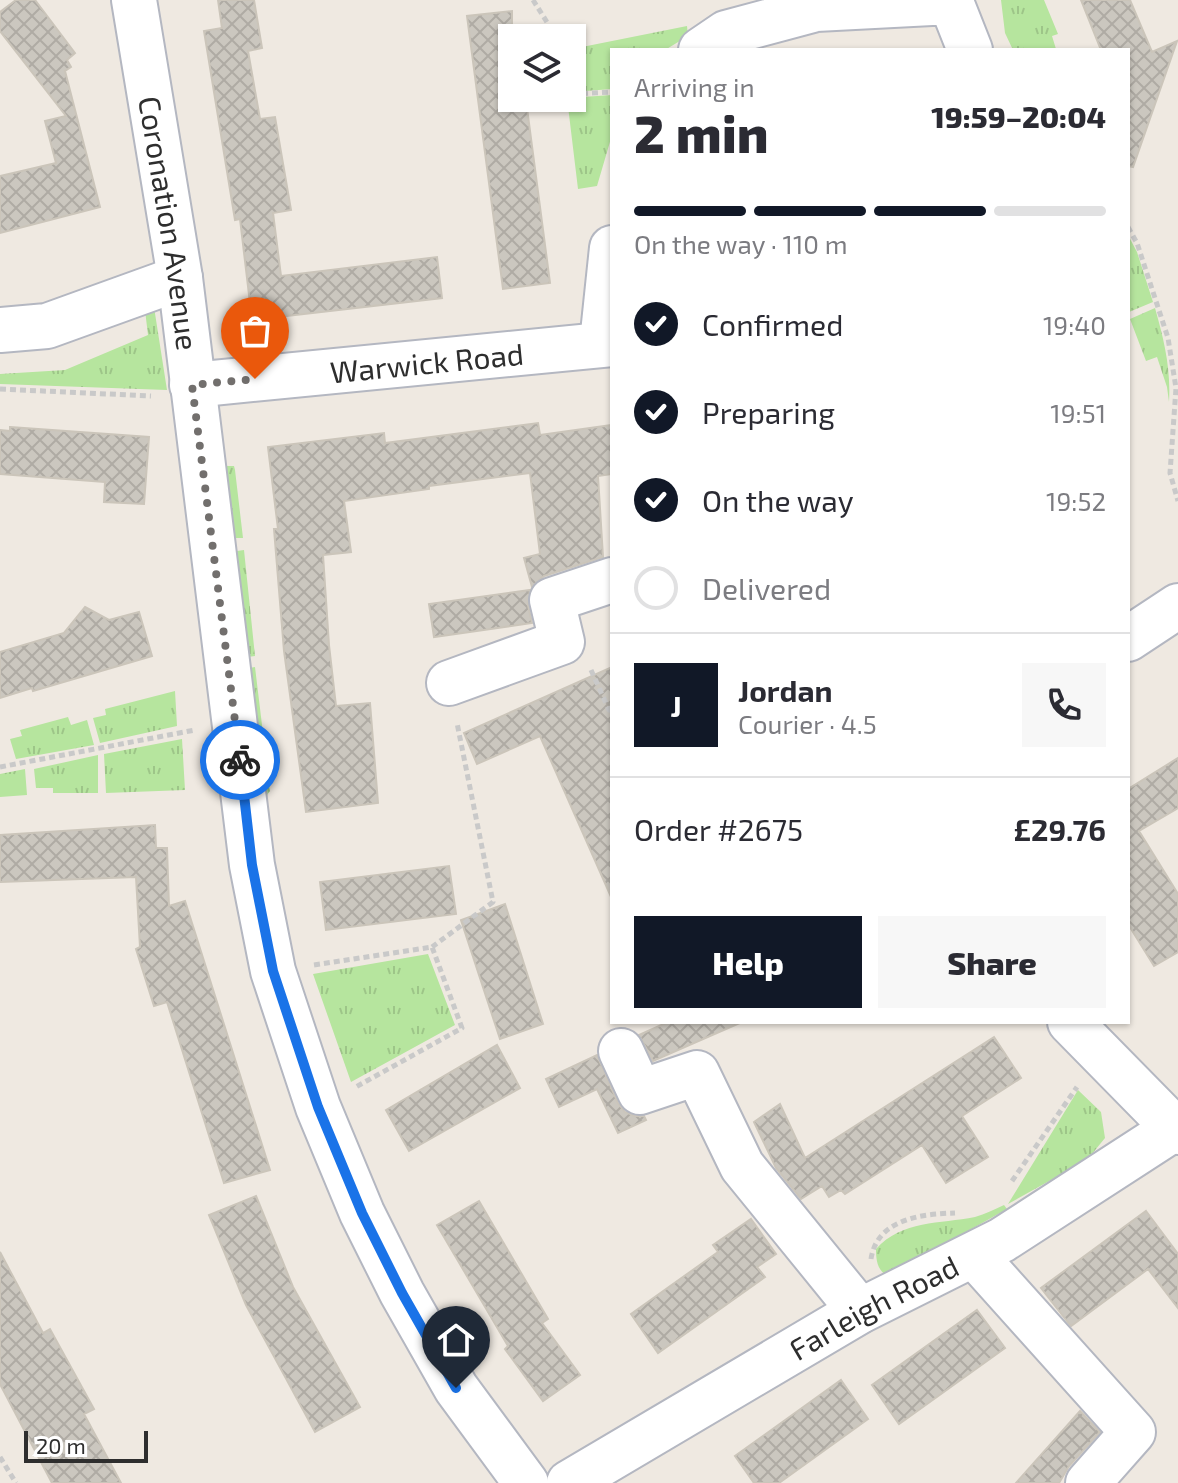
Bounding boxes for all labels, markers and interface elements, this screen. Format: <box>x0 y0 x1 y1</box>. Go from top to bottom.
map controls <box>498 24 586 112</box>
button: layers <box>498 24 586 112</box>
text: Arriving in <box>634 71 755 102</box>
street label: Coronation Avenue <box>132 93 207 352</box>
text: 19:59–20:04 <box>931 98 1106 134</box>
text: 2 min <box>634 101 769 163</box>
text: On the way · 110 m <box>634 228 848 259</box>
pin <box>221 297 289 379</box>
icon: check <box>634 302 678 346</box>
text: Confirmed <box>702 306 843 342</box>
icon: bag <box>233 309 277 353</box>
text: 19:40 <box>1043 309 1106 340</box>
street label: Warwick Road <box>328 335 525 389</box>
icon: check <box>634 390 678 434</box>
text: Preparing <box>702 394 835 430</box>
text: 19:51 <box>1050 397 1106 428</box>
icon: check <box>634 478 678 522</box>
text: On the way <box>702 482 854 518</box>
text: 19:52 <box>1046 485 1106 516</box>
text: Delivered <box>702 570 831 606</box>
button: phone <box>1022 663 1106 747</box>
text: Jordan <box>738 672 833 708</box>
text: J <box>670 687 682 723</box>
text: Courier · 4.5 <box>738 708 877 739</box>
courier <box>200 720 280 800</box>
icon: bike <box>218 738 262 782</box>
text: Order #2675 <box>634 811 803 847</box>
text: £29.76 <box>1013 811 1106 847</box>
button: Help <box>634 916 862 1008</box>
button: Share <box>878 916 1106 1008</box>
street label: Farleigh Road <box>783 1247 964 1367</box>
pin <box>422 1306 490 1388</box>
icon: home <box>434 1318 478 1362</box>
scale bar <box>24 1427 148 1463</box>
text: 20 m <box>36 1432 86 1458</box>

